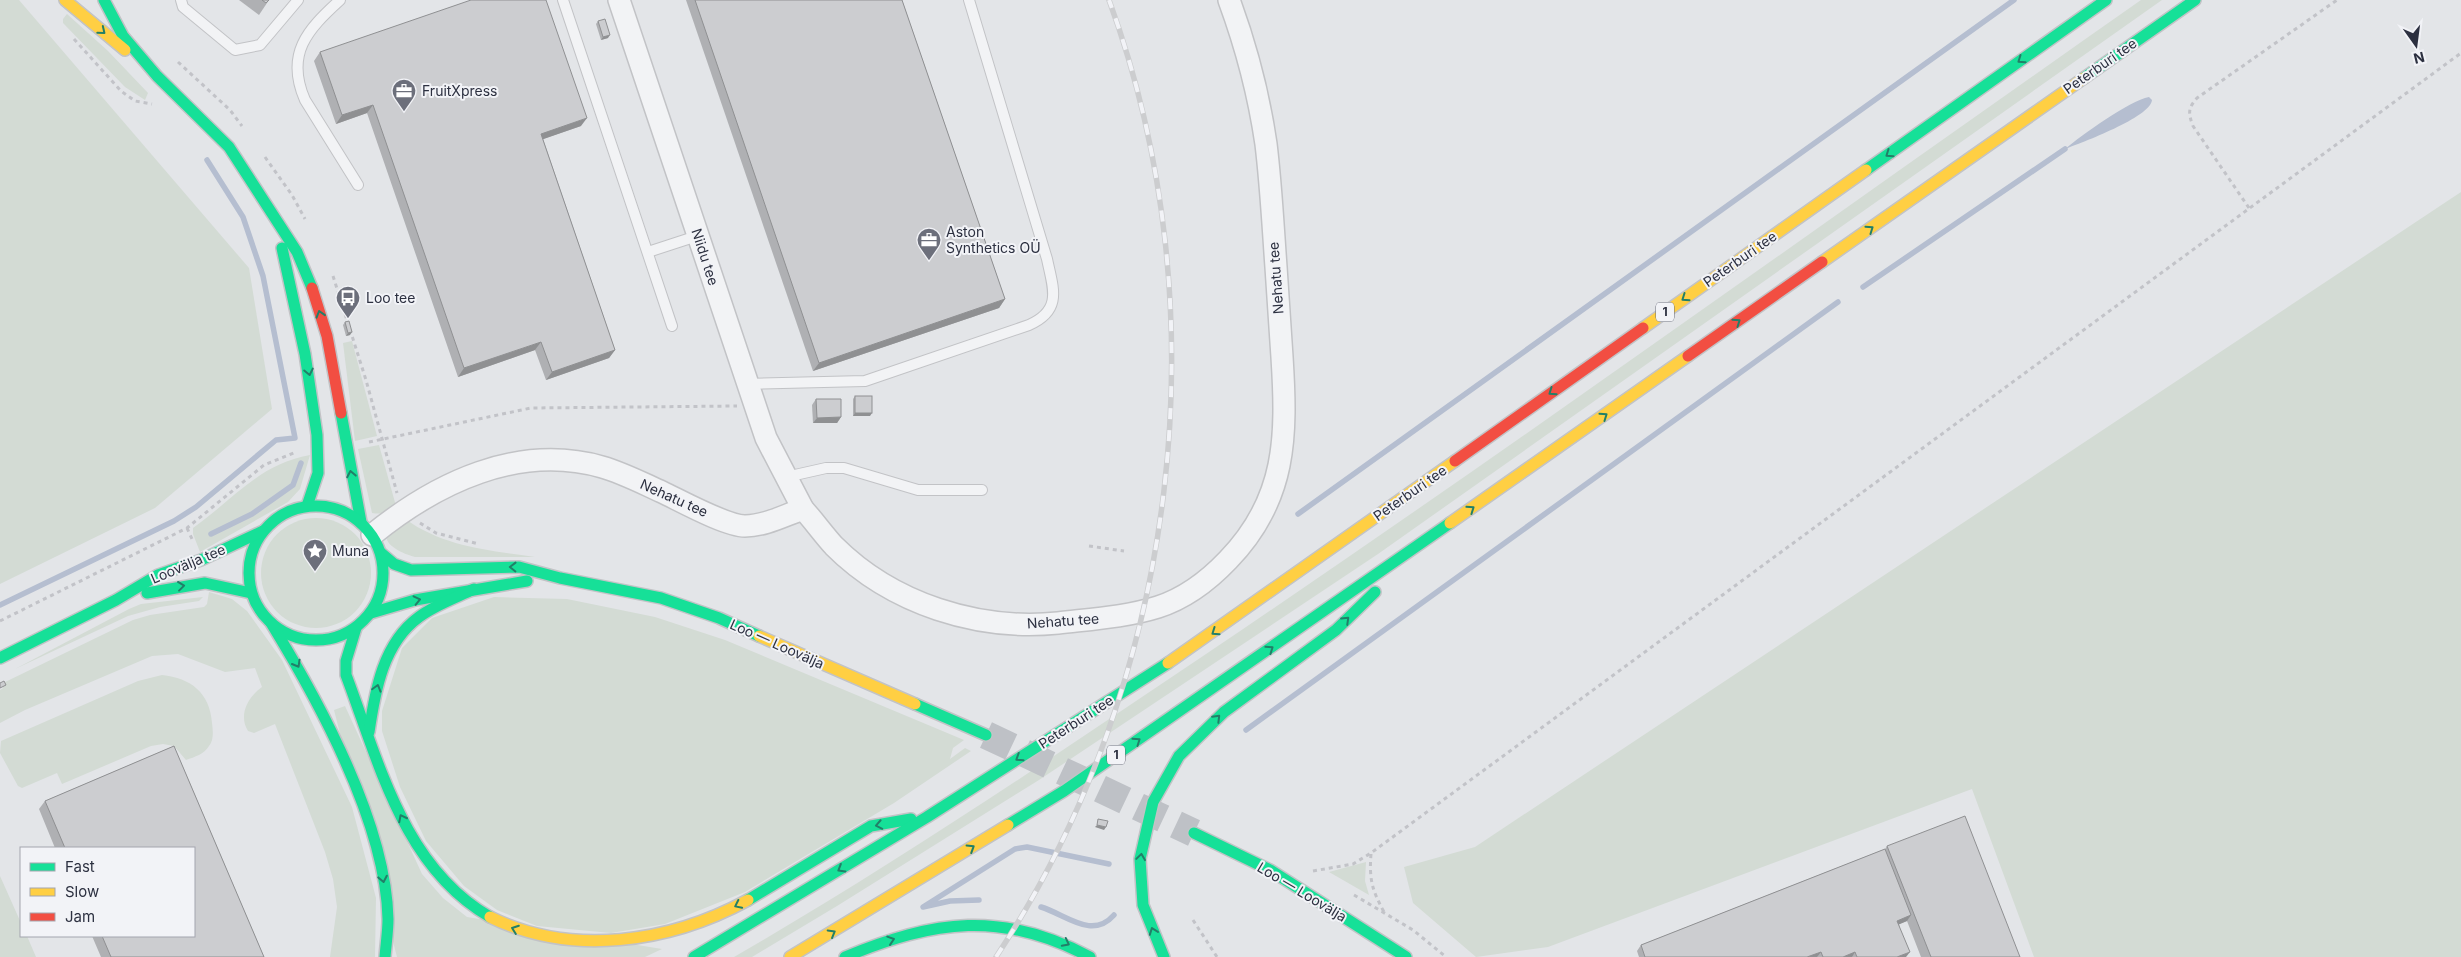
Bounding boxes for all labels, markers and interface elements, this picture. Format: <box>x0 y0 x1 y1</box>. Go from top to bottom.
north arrow <box>2391 20 2441 70</box>
one-way arrow <box>96 26 105 34</box>
street label: Peterburi tee <box>2060 34 2140 97</box>
text: N <box>2412 49 2426 68</box>
one-way arrow <box>2017 54 2027 63</box>
office icon: FruitXpress <box>391 78 417 112</box>
place label: FruitXpress <box>422 82 497 99</box>
one-way arrow <box>1885 148 1894 157</box>
place label: Aston Synthetics OÜ <box>946 223 1041 256</box>
street label: Niidu tee <box>688 226 723 287</box>
one-way arrow <box>1864 226 1874 235</box>
office icon: Aston Synthetics OÜ <box>916 227 942 261</box>
street label: Peterburi tee <box>1700 227 1780 290</box>
street label: Nehatu tee <box>1264 241 1287 315</box>
bus stop icon: Loo tee <box>335 285 361 319</box>
place label: Loo tee <box>366 289 415 306</box>
one-way arrow <box>1681 292 1690 301</box>
road number: 1 <box>1656 302 1674 322</box>
one-way arrow <box>316 311 326 319</box>
one-way arrow <box>1731 319 1741 328</box>
one-way arrow <box>303 367 314 376</box>
one-way arrow <box>1548 386 1558 395</box>
one-way arrow <box>1598 413 1608 422</box>
street label: Peterburi tee <box>1370 461 1450 524</box>
one-way arrow <box>347 469 357 478</box>
street label: Nehatu tee <box>638 475 711 520</box>
one-way arrow <box>1465 506 1475 515</box>
place icon: Muna <box>302 538 328 572</box>
street label: Loovälja tee <box>148 540 228 587</box>
place label: Muna <box>332 542 369 559</box>
one-way arrow <box>509 562 516 572</box>
one-way arrow <box>177 581 185 592</box>
one-way arrow <box>413 595 422 605</box>
street label: Nehatu tee <box>1026 609 1100 632</box>
street label: Loo — Loovälja <box>727 615 827 672</box>
one-way arrow <box>1341 617 1350 626</box>
one-way arrow <box>1211 626 1220 635</box>
one-way arrow <box>1264 646 1274 655</box>
one-way arrow <box>291 659 301 668</box>
one-way arrow <box>371 684 382 693</box>
street label: Peterburi tee <box>1035 691 1116 752</box>
one-way arrow <box>1211 715 1220 724</box>
one-way arrow <box>1131 738 1140 747</box>
road number: 1 <box>1107 746 1125 764</box>
one-way arrow <box>1016 752 1025 761</box>
one-way arrow <box>397 814 408 823</box>
one-way arrow <box>875 820 884 830</box>
one-way arrow <box>965 845 974 855</box>
legend <box>20 847 195 937</box>
one-way arrow <box>1135 852 1146 860</box>
text: Fast <box>65 857 95 876</box>
street label: Loo — Loovälja <box>1254 858 1350 925</box>
one-way arrow <box>837 863 846 873</box>
one-way arrow <box>377 875 388 884</box>
text: Slow <box>65 882 99 901</box>
one-way arrow <box>735 899 744 909</box>
text: Jam <box>65 907 95 926</box>
one-way arrow <box>511 925 520 935</box>
one-way arrow <box>1148 928 1158 936</box>
one-way arrow <box>826 929 835 939</box>
one-way arrow <box>886 936 895 946</box>
one-way arrow <box>1061 937 1070 947</box>

